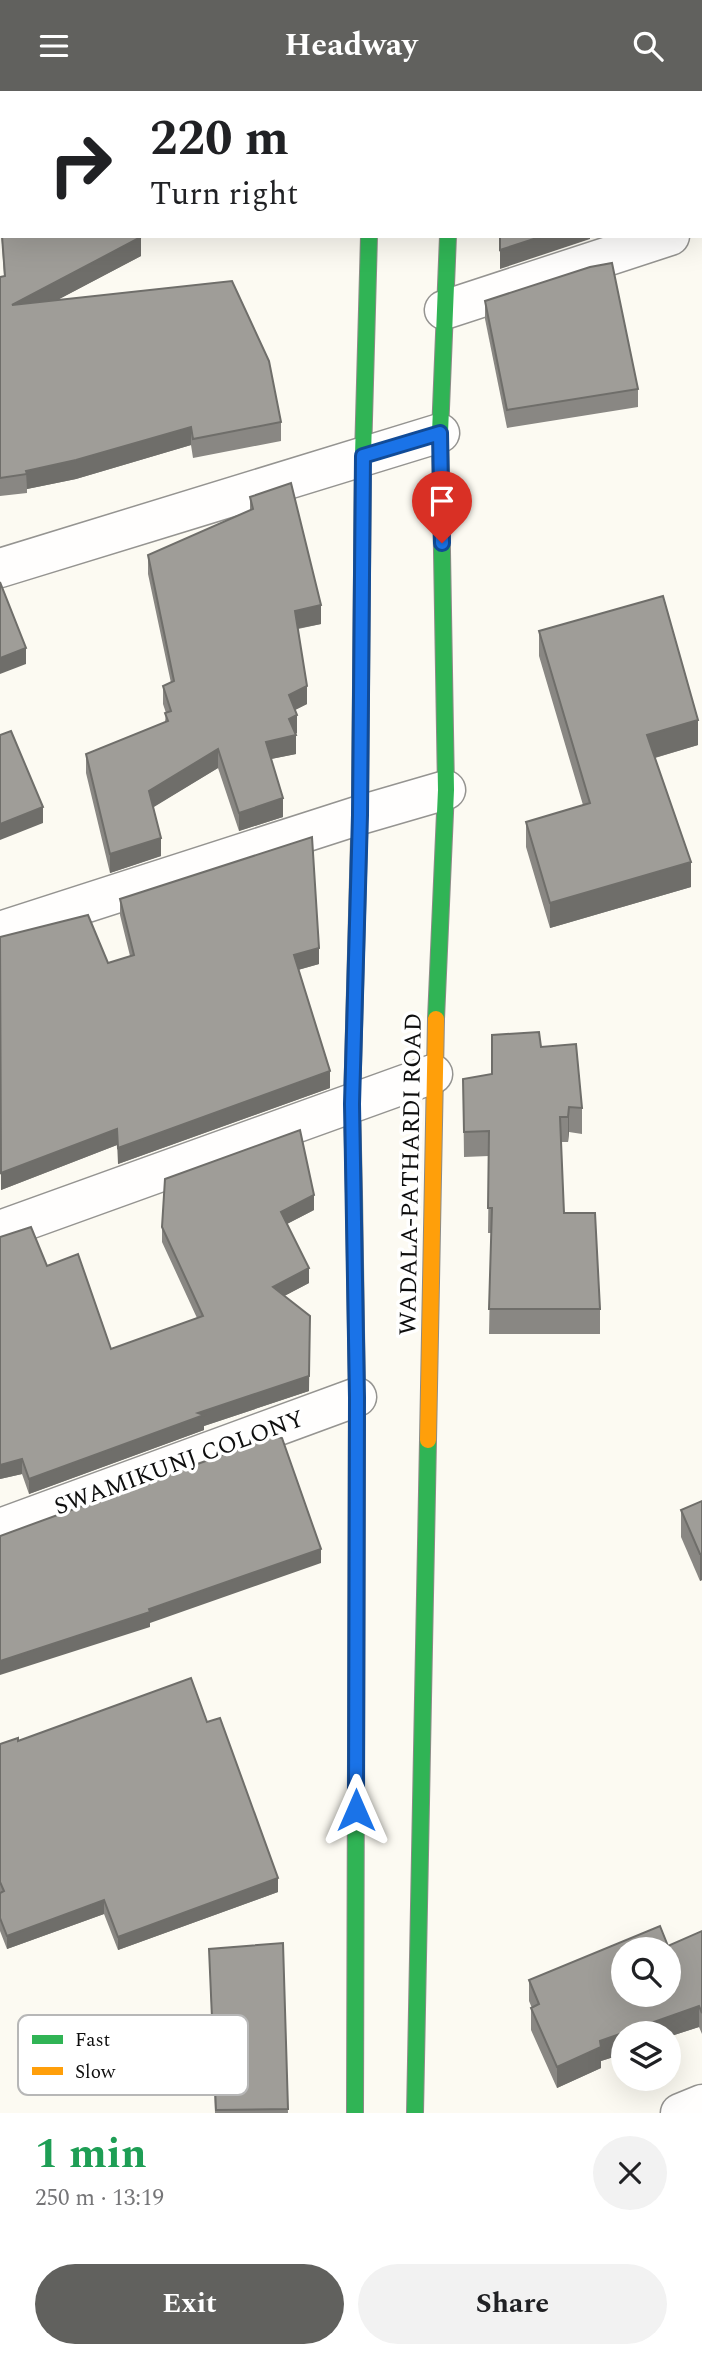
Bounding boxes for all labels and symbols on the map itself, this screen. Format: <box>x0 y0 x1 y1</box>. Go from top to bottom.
pin <box>412 471 472 543</box>
street label: WADALA-PATHARDI ROAD <box>390 1012 432 1336</box>
street label: SWAMIKUNJ COLONY <box>49 1401 310 1525</box>
position arrow <box>319 1773 393 1847</box>
legend <box>18 2015 248 2095</box>
text: Fast <box>75 2026 111 2055</box>
text: Slow <box>75 2058 116 2087</box>

